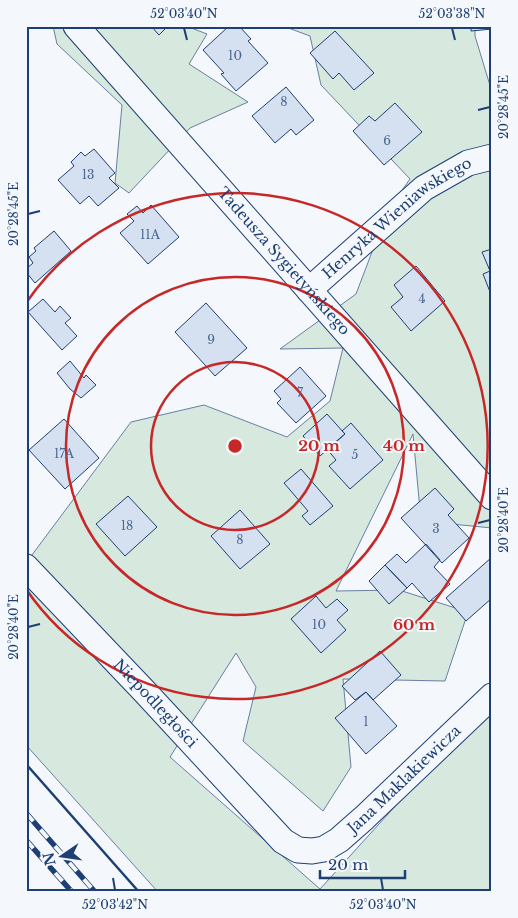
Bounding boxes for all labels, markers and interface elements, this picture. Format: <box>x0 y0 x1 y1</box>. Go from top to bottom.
text: 52°03'40"N <box>150 6 218 21</box>
text: 52°03'38"N <box>419 6 486 21</box>
house number: 10 <box>228 48 242 63</box>
text: 20°28'45"E <box>496 75 511 139</box>
house number: 8 <box>280 94 288 109</box>
house number: 6 <box>383 133 391 148</box>
street label: Henryka Wieniawskiego <box>318 153 475 283</box>
house number: 13 <box>82 167 94 182</box>
text: 20°28'45"E <box>6 182 21 246</box>
street label: Tadeusza Sygietyńskiego <box>214 183 355 339</box>
house number: 11A <box>140 227 161 242</box>
house number: 4 <box>418 291 426 306</box>
house number: 9 <box>207 332 215 347</box>
house number: 7 <box>297 385 304 400</box>
text: 20 m <box>298 436 340 455</box>
text: 40 m <box>383 436 425 455</box>
centre of rings <box>226 437 244 455</box>
house number: 17A <box>54 446 75 461</box>
house number: 5 <box>352 447 359 462</box>
text: 20°28'40"E <box>496 487 511 553</box>
house number: 18 <box>121 518 133 533</box>
house number: 3 <box>432 521 440 536</box>
house number: 8 <box>236 532 244 547</box>
text: 20°28'40"E <box>6 594 21 660</box>
text: 60 m <box>393 615 435 634</box>
house number: 10 <box>312 617 326 632</box>
street label: Niepodległości <box>110 655 202 751</box>
house number: 1 <box>363 714 369 729</box>
street label: Jana Maklakiewicza <box>342 720 465 838</box>
north arrow <box>38 830 88 880</box>
scale bar <box>320 848 406 880</box>
text: N <box>39 850 60 867</box>
text: 20 m <box>328 855 368 874</box>
text: 52°03'42"N <box>82 897 148 912</box>
text: 52°03'40"N <box>349 897 417 912</box>

